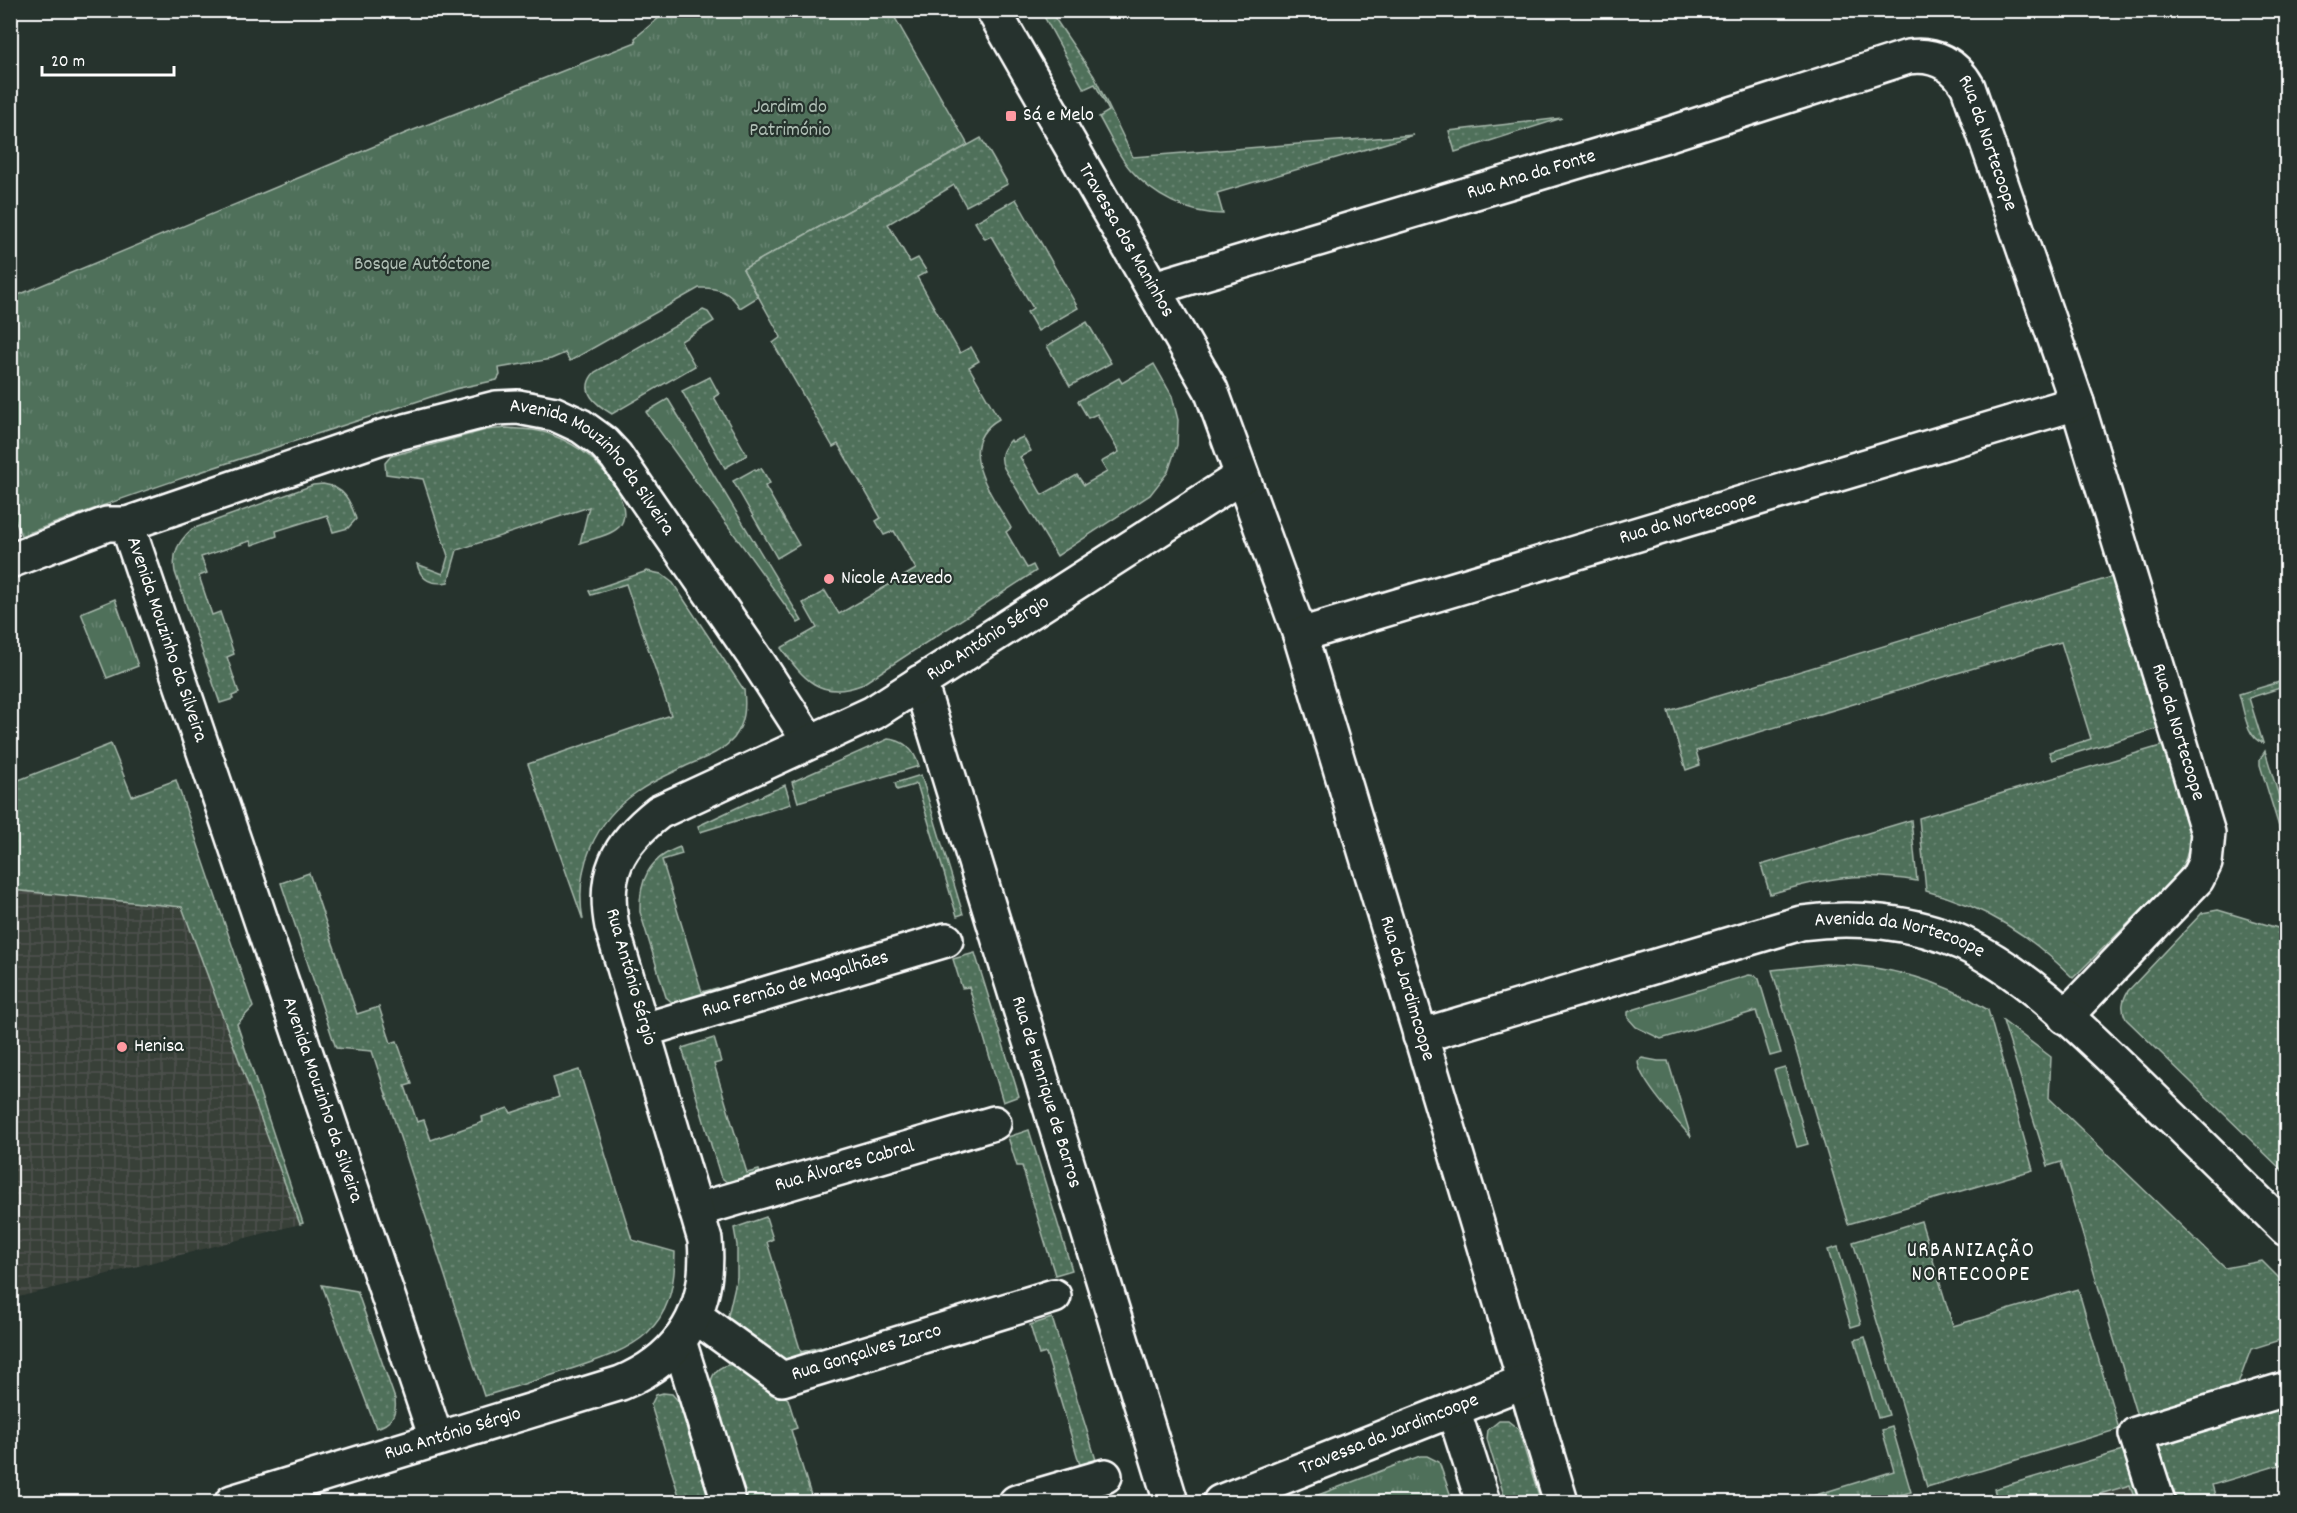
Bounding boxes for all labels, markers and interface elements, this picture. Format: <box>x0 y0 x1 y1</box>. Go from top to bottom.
scale bar <box>42 39 174 77</box>
text: 20 m <box>51 50 85 75</box>
street label: Rua da Nortecoope <box>1950 69 2024 215</box>
park label: Jardim do Património <box>749 94 831 145</box>
place label: Sá e Melo <box>1023 102 1094 130</box>
marker: Sá e Melo <box>1004 109 1018 123</box>
street label: Rua Ana da Fonte <box>1464 143 1600 208</box>
street label: Travessa dos Maninhos <box>1070 158 1181 323</box>
park label: Bosque Autóctone <box>354 251 490 279</box>
street label: Avenida Mouzinho da Silveira <box>509 393 681 542</box>
street label: Rua da Nortecoope <box>1616 485 1760 553</box>
street label: Avenida Mouzinho da Silveira <box>118 533 214 747</box>
place label: Nicole Azevedo <box>841 565 952 593</box>
marker: Nicole Azevedo <box>822 572 836 586</box>
street label: Rua António Sérgio <box>921 589 1055 689</box>
street label: Rua da Nortecoope <box>2143 660 2211 804</box>
street label: Rua António Sérgio <box>597 905 663 1049</box>
street label: Avenida da Nortecoope <box>1813 906 1990 966</box>
street label: Rua da Jardimcoope <box>1371 912 1442 1065</box>
street label: Rua Fernão de Magalhães <box>699 944 892 1026</box>
street label: Rua de Henrique de Barros <box>1003 993 1088 1192</box>
street label: Avenida Mouzinho da Silveira <box>274 994 370 1207</box>
place label: Henisa <box>134 1033 184 1061</box>
marker: Henisa <box>115 1040 129 1054</box>
street label: Rua Álvares Cabral <box>772 1133 918 1200</box>
district label: URBANIZAÇÃO NORTECOOPE <box>1907 1237 2035 1291</box>
street label: Rua Gonçalves Zarco <box>788 1317 945 1389</box>
street label: Travessa da Jardimcoope <box>1295 1387 1483 1483</box>
street label: Rua António Sérgio <box>381 1400 525 1469</box>

